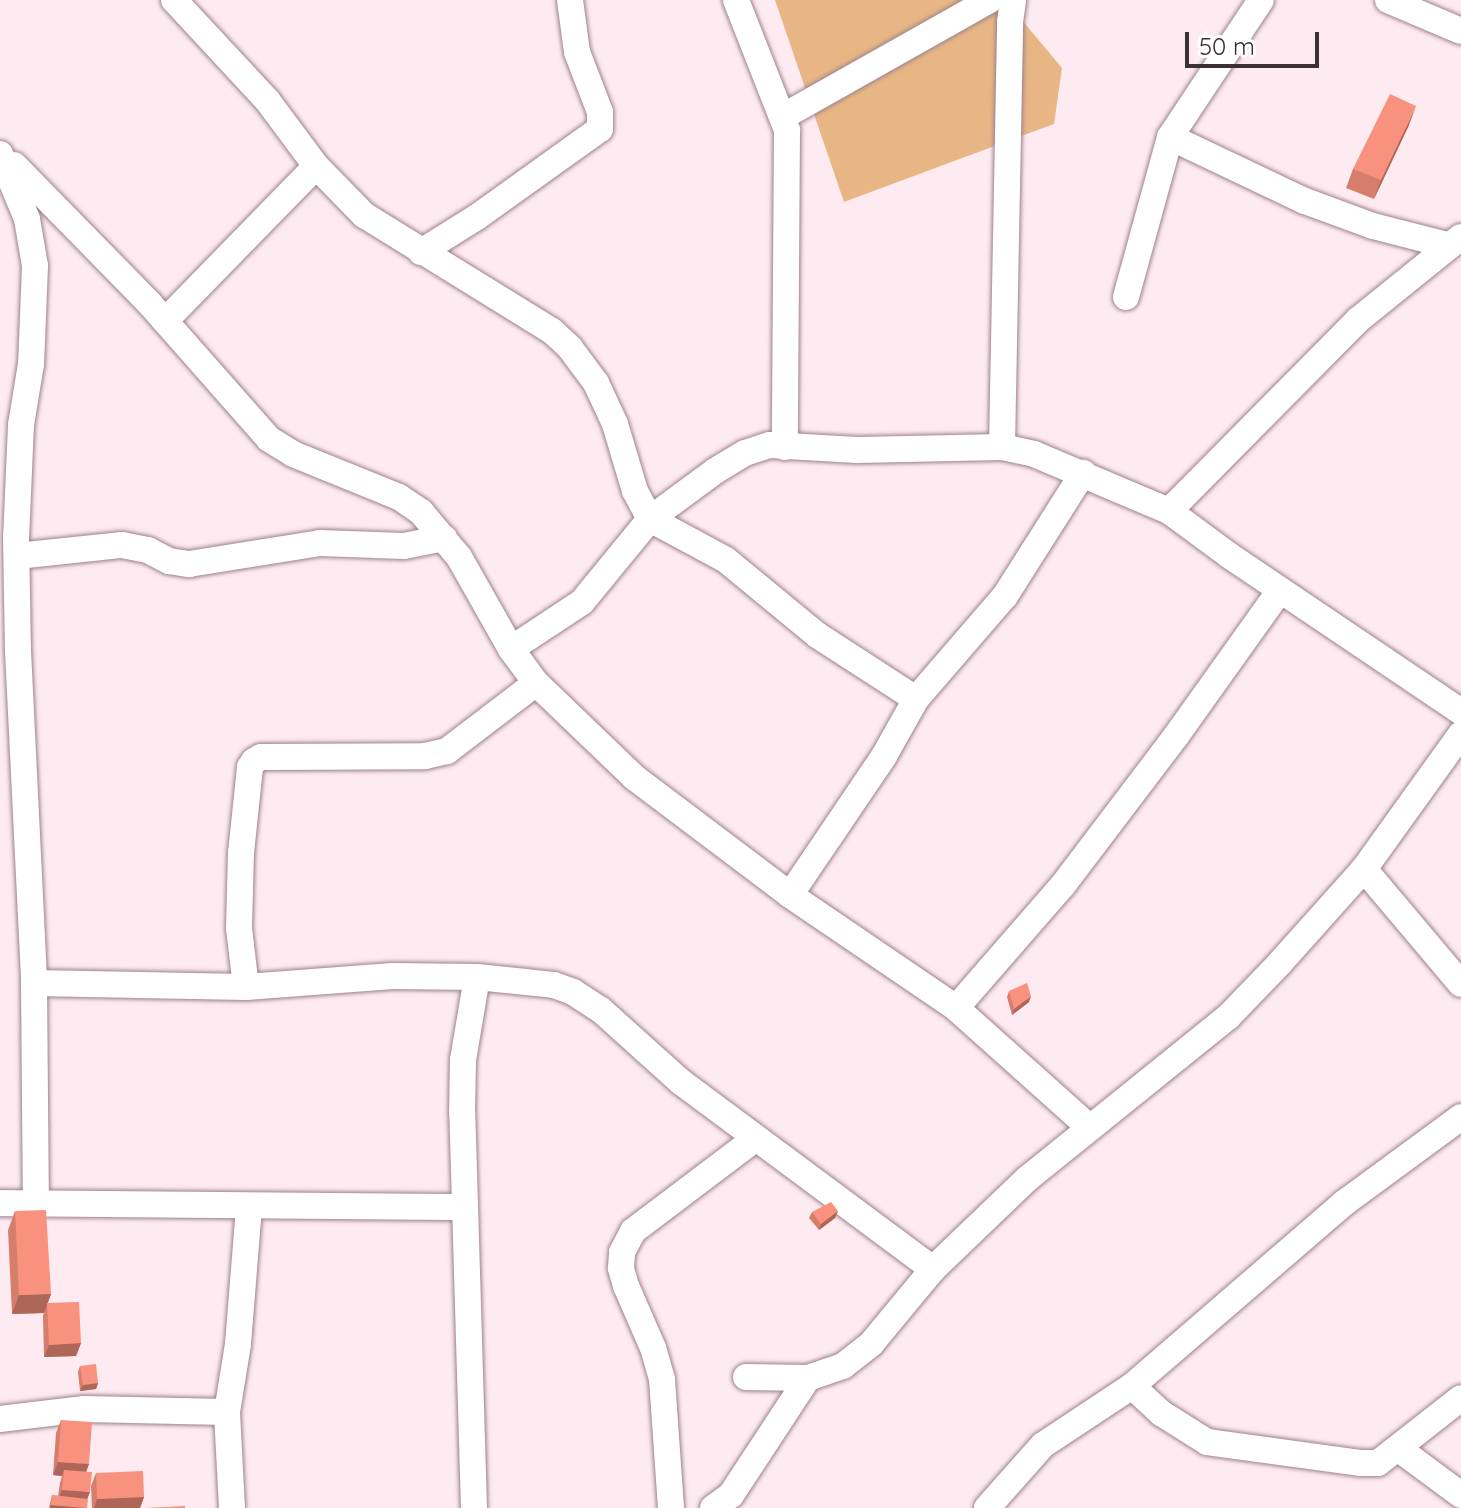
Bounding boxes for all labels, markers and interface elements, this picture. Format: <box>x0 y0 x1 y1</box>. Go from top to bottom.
scale bar <box>1189 16 1323 66</box>
text: 50 m <box>1199 31 1255 61</box>

